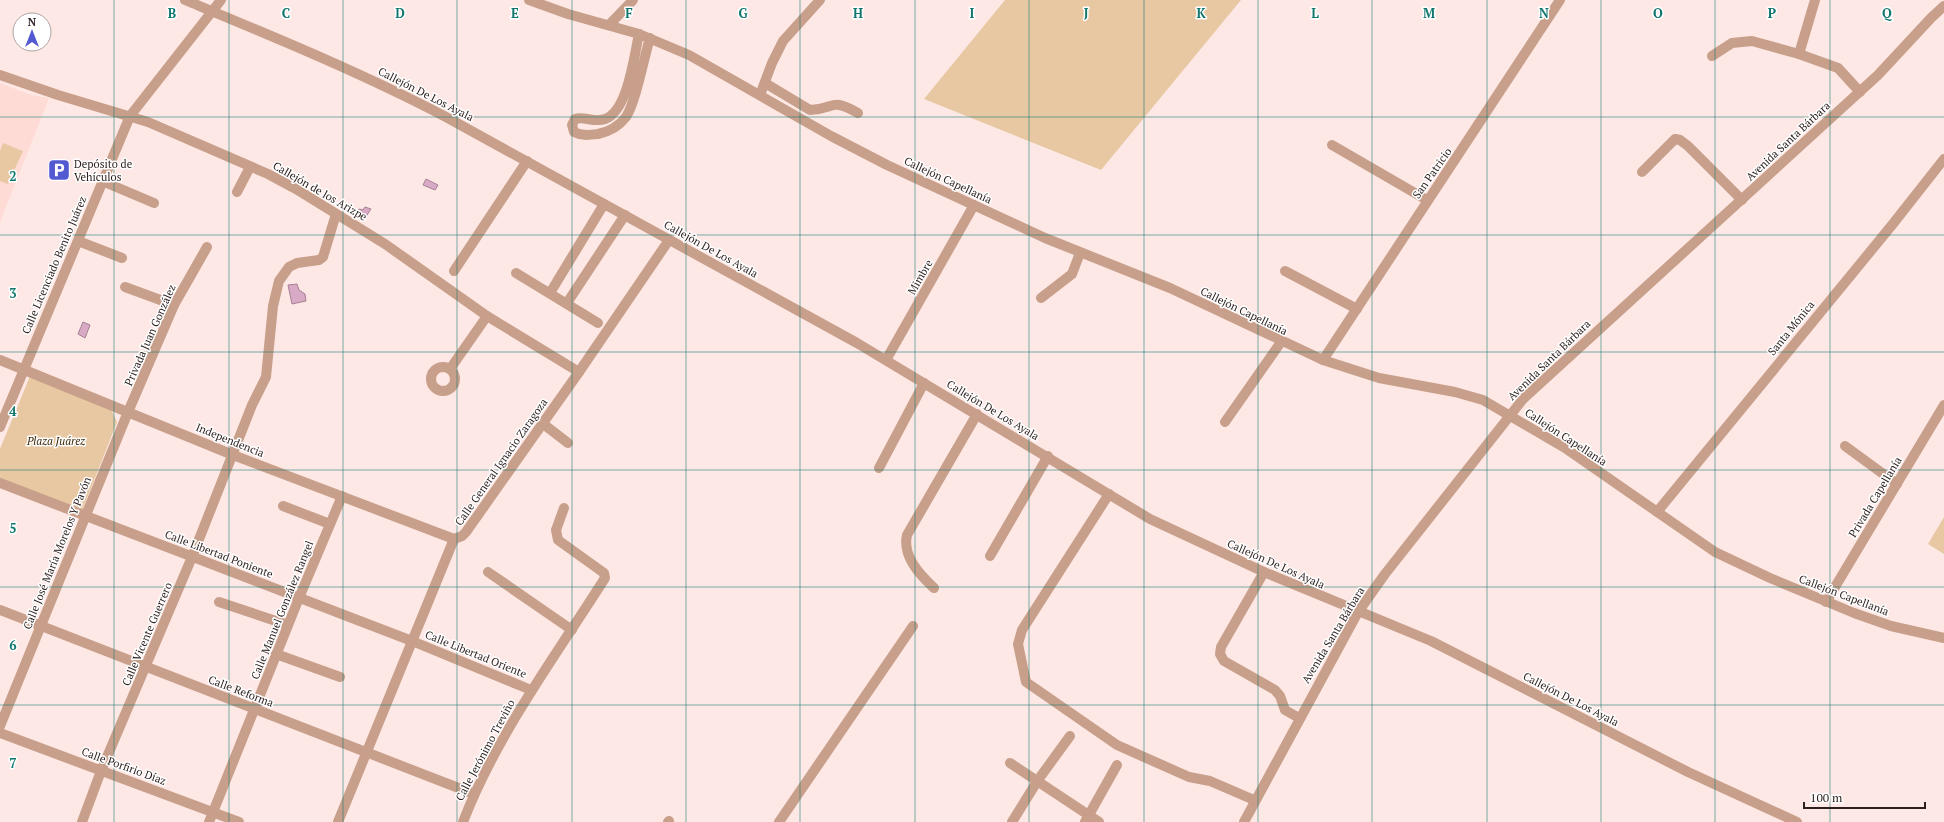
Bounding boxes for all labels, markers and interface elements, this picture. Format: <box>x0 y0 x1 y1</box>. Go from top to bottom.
text: B <box>168 4 176 22</box>
text: C <box>282 4 290 22</box>
text: D <box>395 4 405 22</box>
text: E <box>511 4 519 22</box>
text: F <box>625 4 633 22</box>
text: G <box>738 4 748 22</box>
text: H <box>853 4 863 22</box>
text: I <box>970 4 975 22</box>
text: J <box>1084 4 1089 22</box>
text: K <box>1196 4 1206 22</box>
text: L <box>1311 4 1319 22</box>
text: M <box>1423 4 1435 22</box>
text: N <box>1539 4 1549 22</box>
text: O <box>1653 4 1663 22</box>
text: P <box>1768 4 1776 22</box>
text: Q <box>1882 4 1893 22</box>
north arrow <box>12 12 52 52</box>
text: N <box>28 15 37 29</box>
street label: Callejón De Los Ayala <box>376 64 476 124</box>
street label: Avenida Santa Bárbara <box>1743 98 1833 184</box>
street label: San Patricio <box>1409 145 1455 201</box>
street label: Callejón Capellanía <box>902 154 995 207</box>
parking icon: Depósito de Vehículos <box>46 157 72 183</box>
place label: Depósito de Vehículos <box>74 157 133 184</box>
street label: Callejón de los Arizpe <box>270 158 370 224</box>
text: 2 <box>9 167 17 185</box>
street label: Calle Licenciado Benito Juárez <box>19 194 89 336</box>
street label: Callejón De Los Ayala <box>662 217 761 281</box>
street label: Mimbre <box>904 257 936 297</box>
street label: Privada Juan González <box>121 282 179 388</box>
text: 3 <box>9 284 17 302</box>
street label: Callejón Capellanía <box>1198 284 1290 338</box>
street label: Santa Mónica <box>1765 297 1818 358</box>
street label: Avenida Santa Bárbara <box>1505 316 1594 403</box>
street label: Callejón De Los Ayala <box>944 377 1042 443</box>
street label: Calle General Ignacio Zaragoza <box>452 395 551 528</box>
text: 4 <box>9 402 17 420</box>
street label: Callejón Capellanía <box>1522 405 1610 469</box>
street label: Independencia <box>194 420 267 460</box>
park label: Plaza Juárez <box>26 434 86 448</box>
street label: Privada Capellanía <box>1845 454 1905 540</box>
street label: Calle José María Morelos Y Pavón <box>20 474 94 631</box>
text: 5 <box>9 519 17 537</box>
street label: Calle Libertad Poniente <box>163 527 276 581</box>
street label: Callejón De Los Ayala <box>1225 536 1327 592</box>
street label: Calle Manuel González Rangel <box>248 539 316 681</box>
street label: Callejón Capellanía <box>1797 571 1891 619</box>
street label: Calle Vicente Guerrero <box>119 580 175 688</box>
street label: Avenida Santa Bárbara <box>1299 584 1368 686</box>
street label: Calle Libertad Oriente <box>423 627 529 681</box>
text: 6 <box>9 636 17 654</box>
street label: Callejón De Los Ayala <box>1521 669 1621 729</box>
street label: Calle Reforma <box>206 672 276 710</box>
street label: Calle Jerónimo Treviño <box>452 697 518 803</box>
street label: Calle Porfirio Díaz <box>80 744 168 788</box>
text: 7 <box>9 754 17 772</box>
scale bar <box>1804 784 1925 810</box>
text: 100 m <box>1810 790 1843 805</box>

